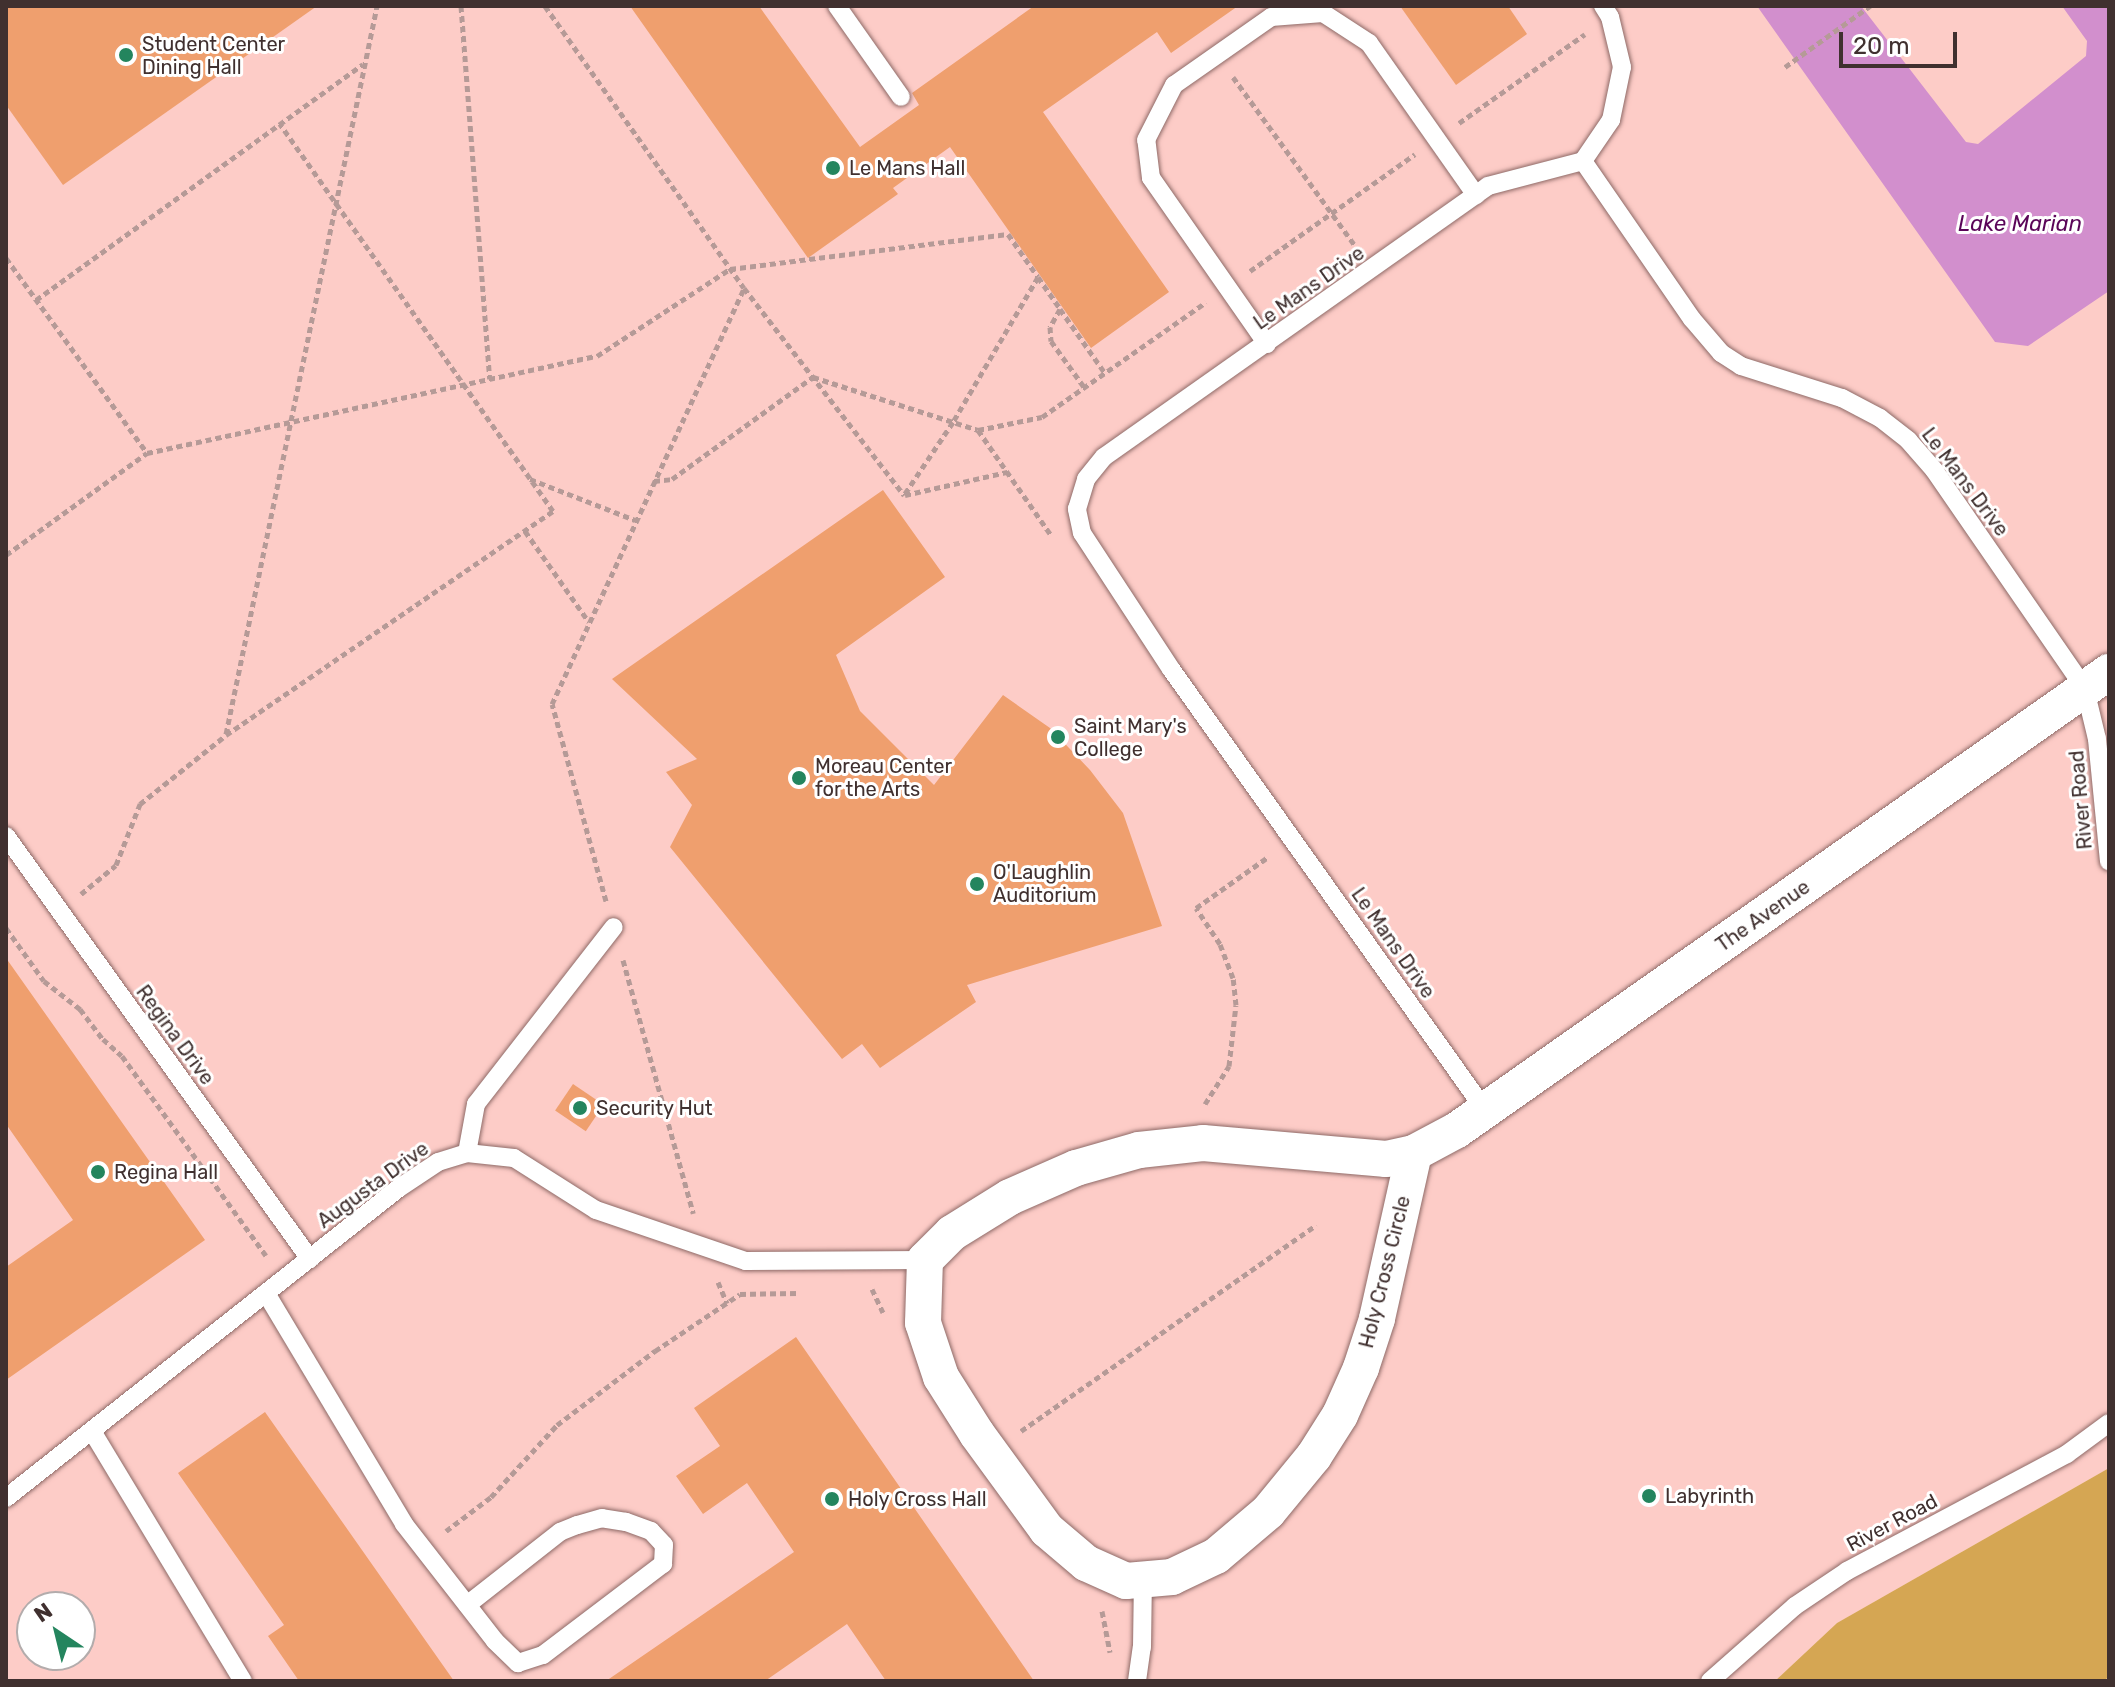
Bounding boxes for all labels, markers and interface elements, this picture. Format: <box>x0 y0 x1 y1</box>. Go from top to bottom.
scale bar <box>1843 16 1961 66</box>
place label: Student Center Dining Hall <box>142 32 285 79</box>
text: 20 m <box>1853 32 1910 60</box>
marker: Student Center Dining Hall <box>117 46 135 64</box>
place label: Le Mans Hall <box>849 156 965 180</box>
marker: Le Mans Hall <box>824 159 842 177</box>
water label: Lake Marian <box>1958 211 2082 237</box>
street label: Le Mans Drive <box>1249 241 1369 335</box>
street label: Le Mans Drive <box>1916 423 2014 541</box>
place label: Saint Mary's College <box>1074 714 1187 761</box>
marker: Saint Mary's College <box>1049 728 1067 746</box>
street label: River Road <box>2065 749 2097 851</box>
place label: Moreau Center for the Arts <box>815 754 952 801</box>
marker: Moreau Center for the Arts <box>790 769 808 787</box>
place label: O'Laughlin Auditorium <box>993 860 1097 907</box>
marker: O'Laughlin Auditorium <box>968 875 986 893</box>
street label: The Avenue <box>1711 875 1815 957</box>
street label: Le Mans Drive <box>1346 883 1440 1003</box>
street label: Regina Drive <box>131 981 219 1089</box>
place label: Security Hut <box>596 1096 713 1120</box>
marker: Security Hut <box>571 1099 589 1117</box>
street label: Augusta Drive <box>313 1137 433 1233</box>
place label: Regina Hall <box>114 1160 218 1184</box>
marker: Regina Hall <box>89 1163 107 1181</box>
street label: Holy Cross Circle <box>1354 1193 1416 1351</box>
place label: Labyrinth <box>1665 1484 1754 1508</box>
place label: Holy Cross Hall <box>848 1487 987 1511</box>
marker: Labyrinth <box>1640 1487 1658 1505</box>
street label: River Road <box>1842 1489 1942 1557</box>
marker: Holy Cross Hall <box>823 1490 841 1508</box>
north arrow <box>16 1591 96 1671</box>
text: N <box>29 1597 57 1628</box>

